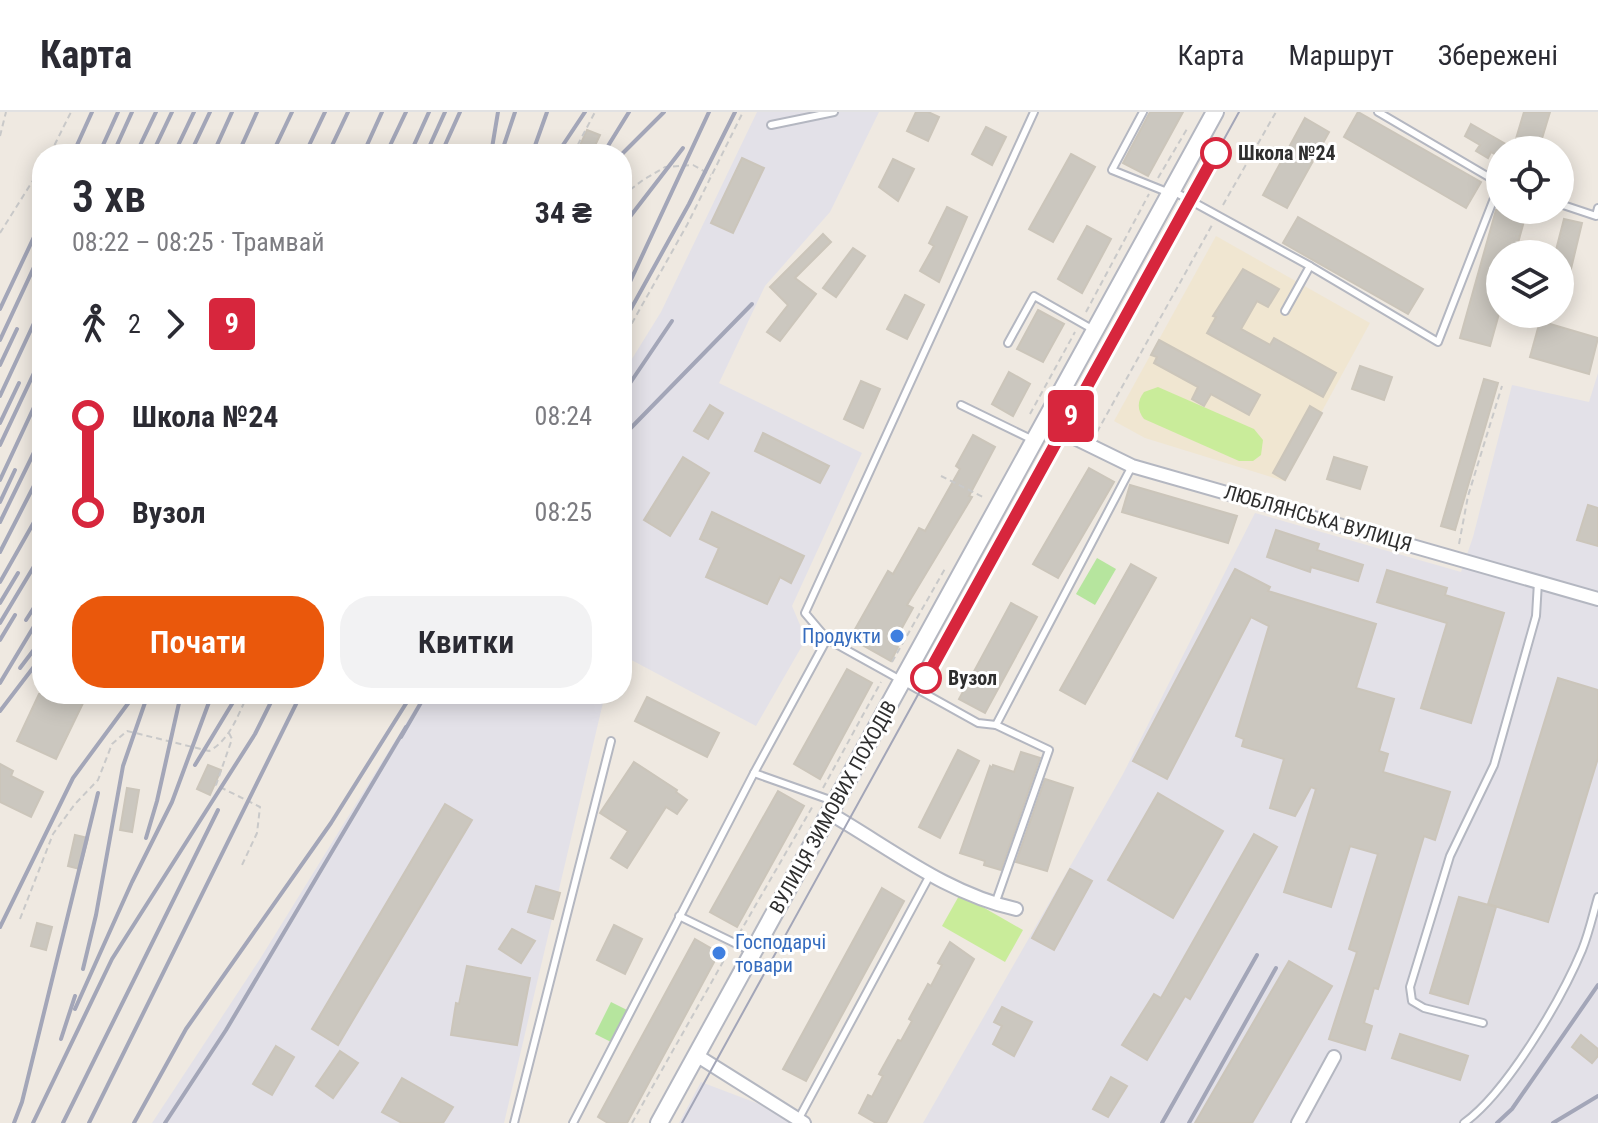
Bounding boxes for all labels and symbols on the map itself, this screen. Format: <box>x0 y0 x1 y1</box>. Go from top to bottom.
marker: Школа №24 <box>1201 138 1231 168</box>
place label: Школа №24 <box>1238 141 1336 165</box>
line badge: 9 <box>1045 390 1097 442</box>
street label: ЛЮБЛЯНСЬКА ВУЛИЦЯ <box>1221 480 1415 556</box>
place label: Продукти <box>802 624 881 648</box>
marker: Продукти <box>888 627 906 645</box>
marker: Вузол <box>911 663 941 693</box>
place label: Вузол <box>948 666 997 690</box>
street label: ВУЛИЦЯ ЗИМОВИХ ПОХОДІВ <box>764 697 902 917</box>
place label: Господарчі товари <box>735 930 826 977</box>
marker: Господарчі товари <box>710 944 728 962</box>

